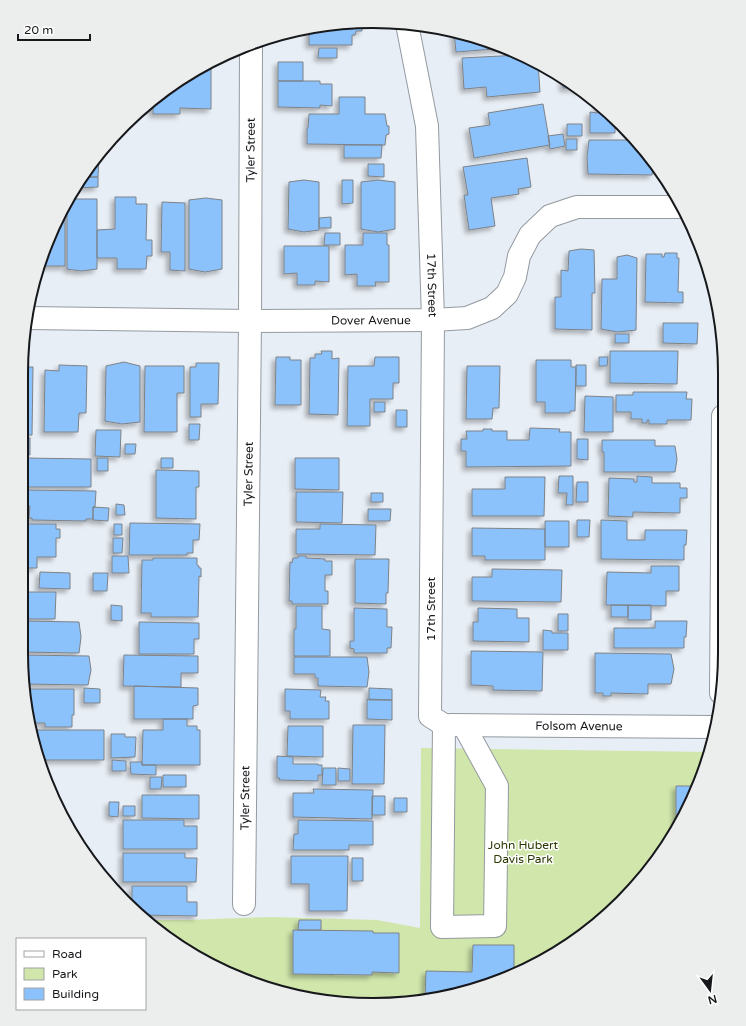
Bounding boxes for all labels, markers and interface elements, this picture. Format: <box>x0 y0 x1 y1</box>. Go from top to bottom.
scale bar <box>18 16 90 42</box>
text: 20 m <box>24 23 53 37</box>
street label: Tyler Street <box>244 117 258 182</box>
street label: 17th Street <box>424 253 440 318</box>
street label: Dover Avenue <box>331 313 411 328</box>
street label: Tyler Street <box>241 441 256 506</box>
street label: 17th Street <box>424 576 438 641</box>
street label: Folsom Avenue <box>535 719 623 733</box>
street label: Tyler Street <box>238 765 252 830</box>
park label: John Hubert Davis Park <box>488 838 559 866</box>
legend <box>16 938 146 1010</box>
text: Road <box>52 947 82 961</box>
text: Park <box>52 967 78 981</box>
north arrow <box>690 970 730 1010</box>
text: Building <box>52 987 99 1001</box>
text: N <box>707 992 718 1007</box>

